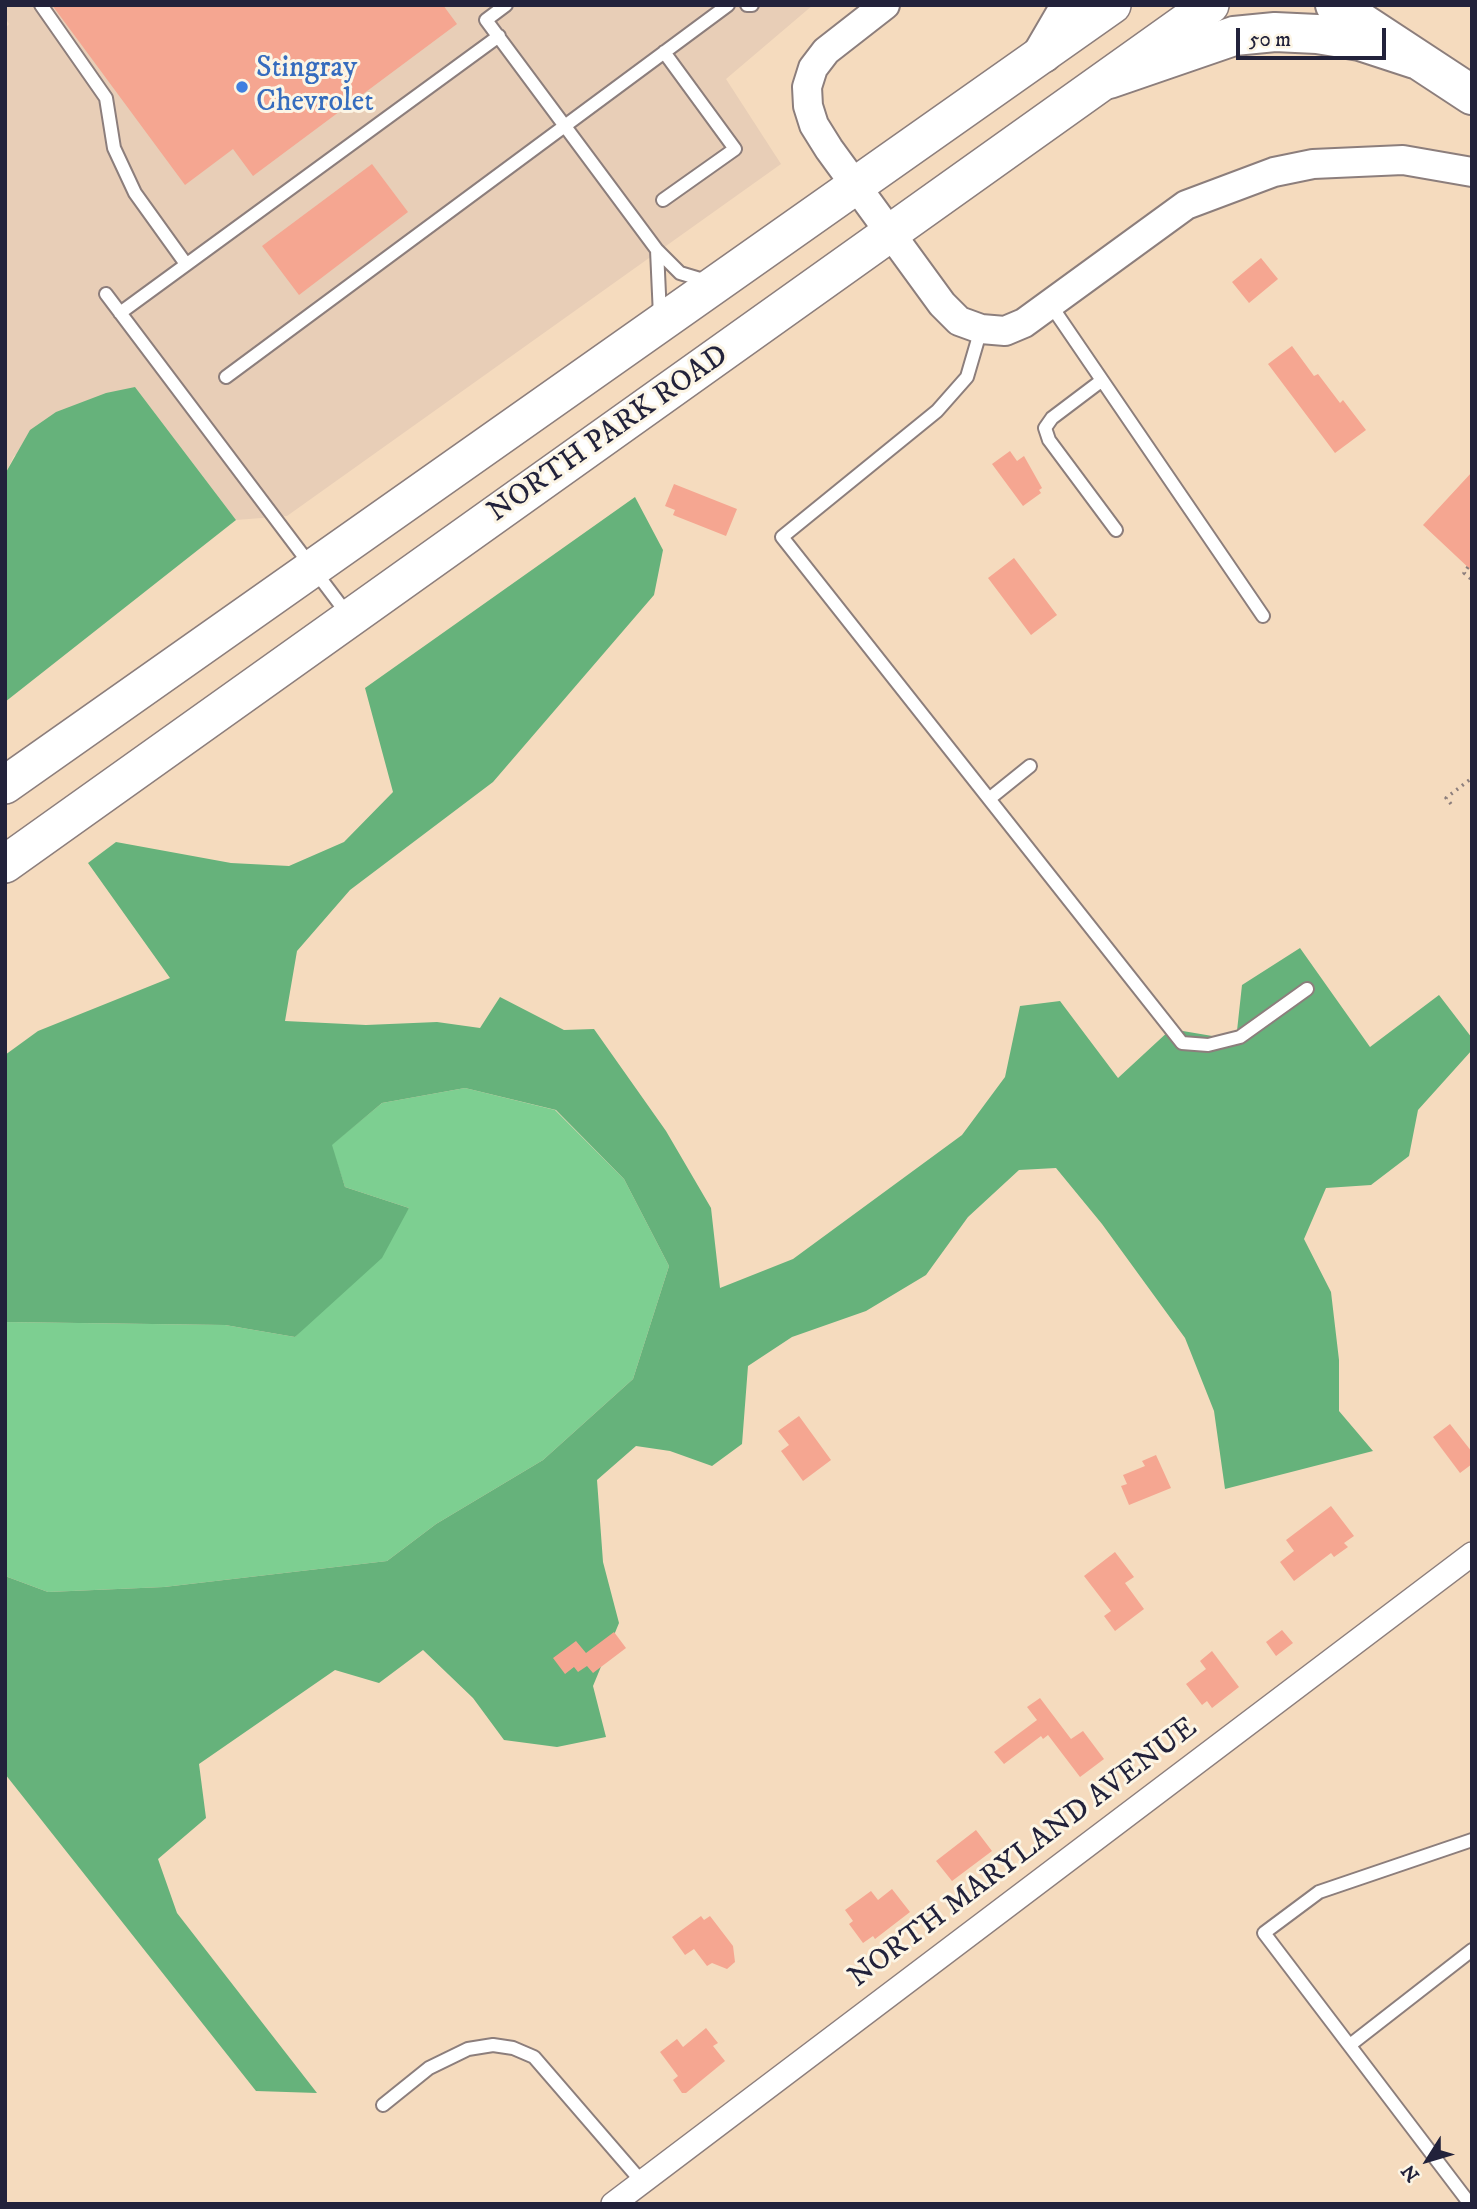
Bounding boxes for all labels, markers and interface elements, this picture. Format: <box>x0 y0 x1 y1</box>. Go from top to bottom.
scale bar <box>1239 14 1390 58</box>
text: 50 m <box>1249 27 1291 53</box>
place label: Stingray Chevrolet <box>256 52 374 122</box>
marker: Stingray Chevrolet <box>234 79 250 95</box>
street label: NORTH PARK ROAD <box>482 339 736 531</box>
street label: NORTH MARYLAND AVENUE <box>843 1711 1205 1997</box>
north arrow <box>1393 2125 1463 2195</box>
text: N <box>1397 2160 1425 2186</box>

